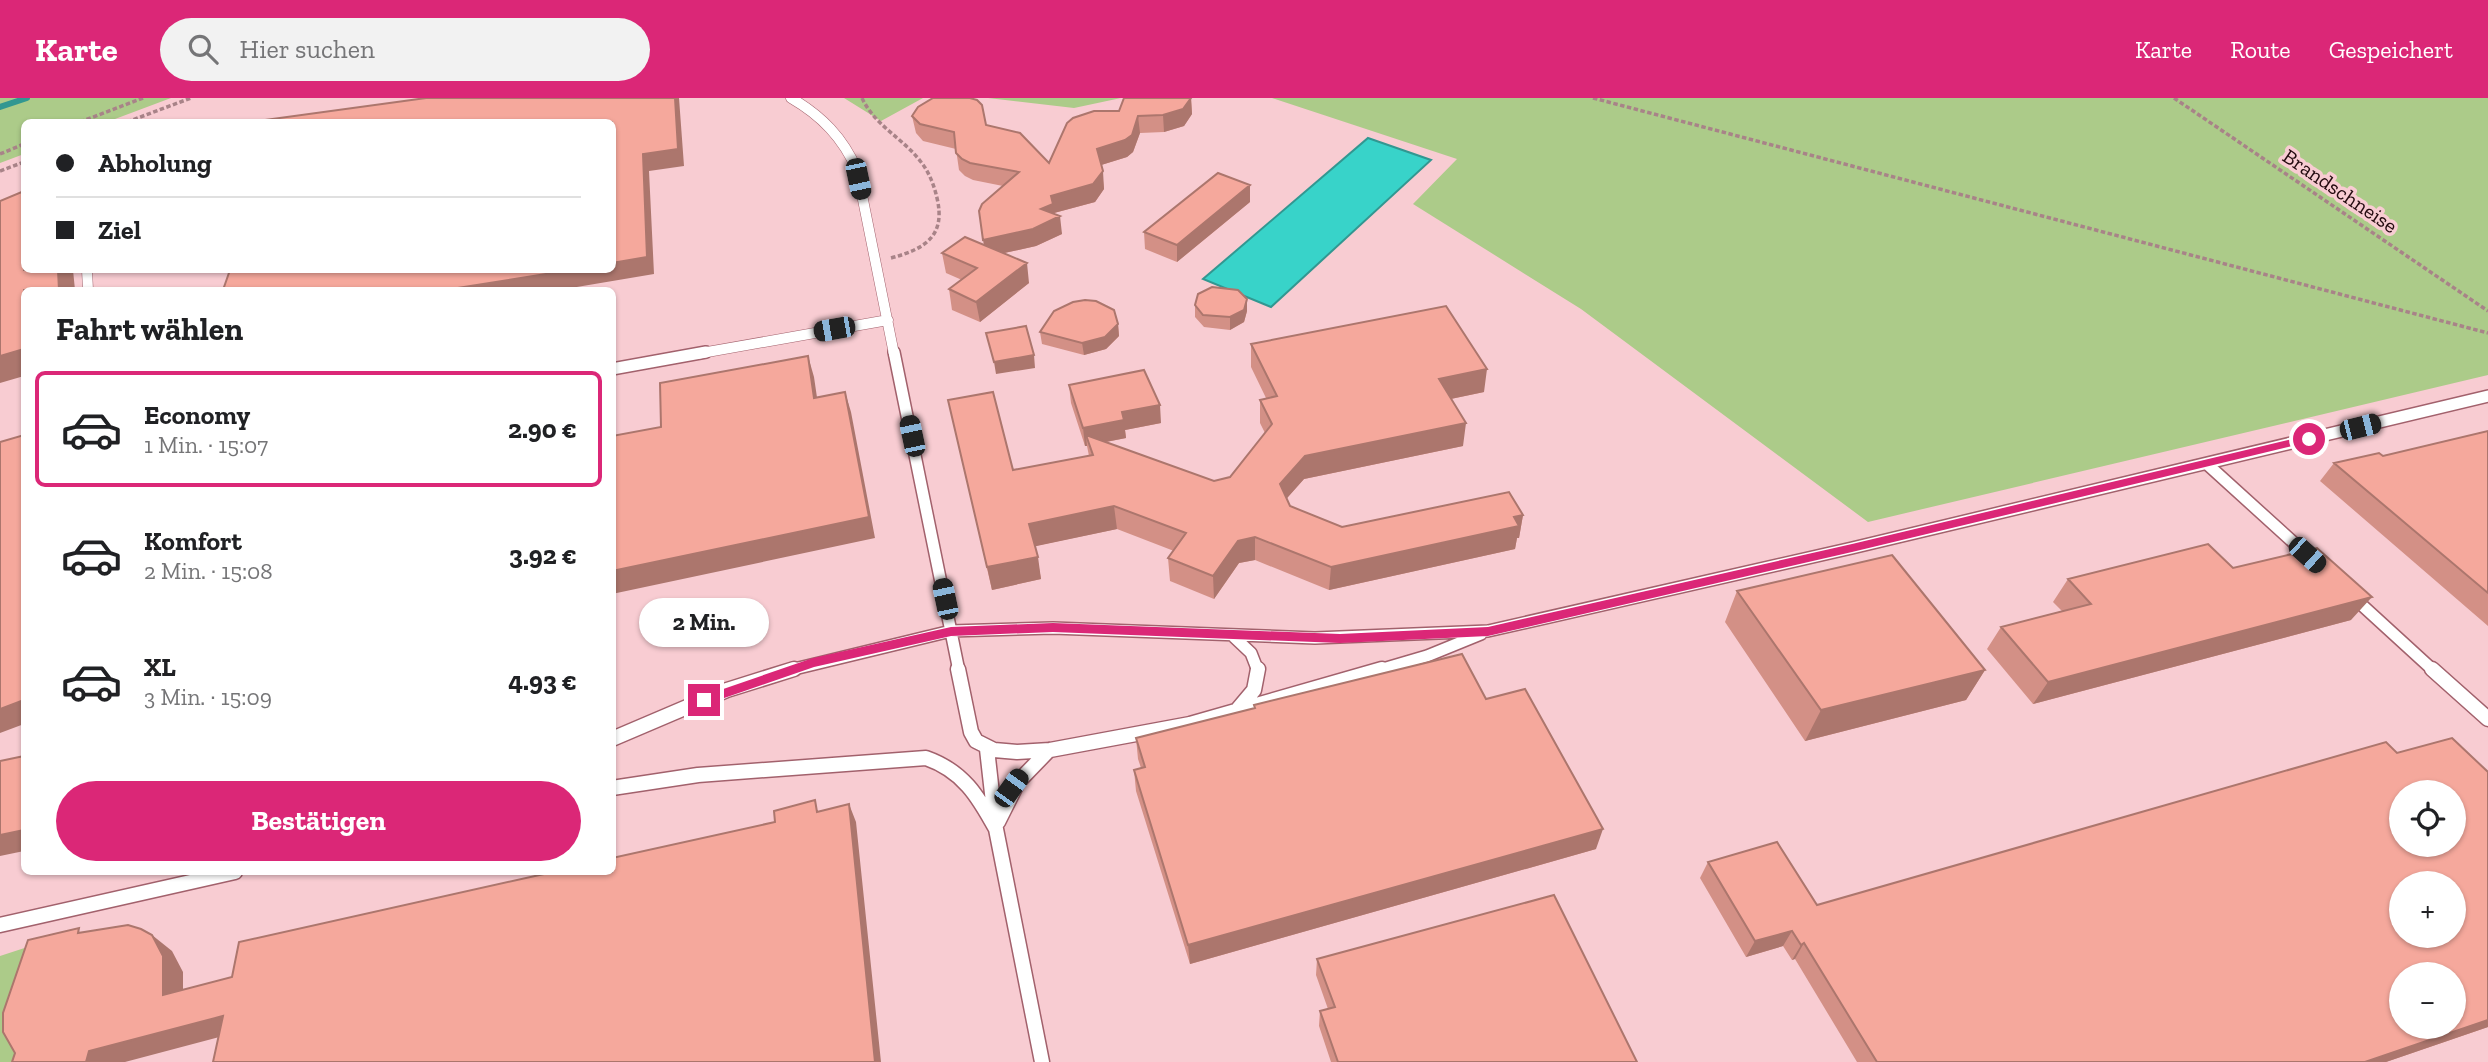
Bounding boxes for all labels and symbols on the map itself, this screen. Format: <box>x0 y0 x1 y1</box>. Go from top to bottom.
street label: Brandschneise <box>2278 143 2402 238</box>
car <box>844 156 873 202</box>
car <box>812 315 857 343</box>
car <box>2338 412 2383 442</box>
car <box>898 413 927 459</box>
route start <box>2293 423 2325 455</box>
car <box>2285 533 2330 577</box>
car <box>931 576 960 622</box>
callout: 2 Min. <box>639 598 769 648</box>
route end <box>688 684 720 716</box>
car <box>991 765 1032 811</box>

